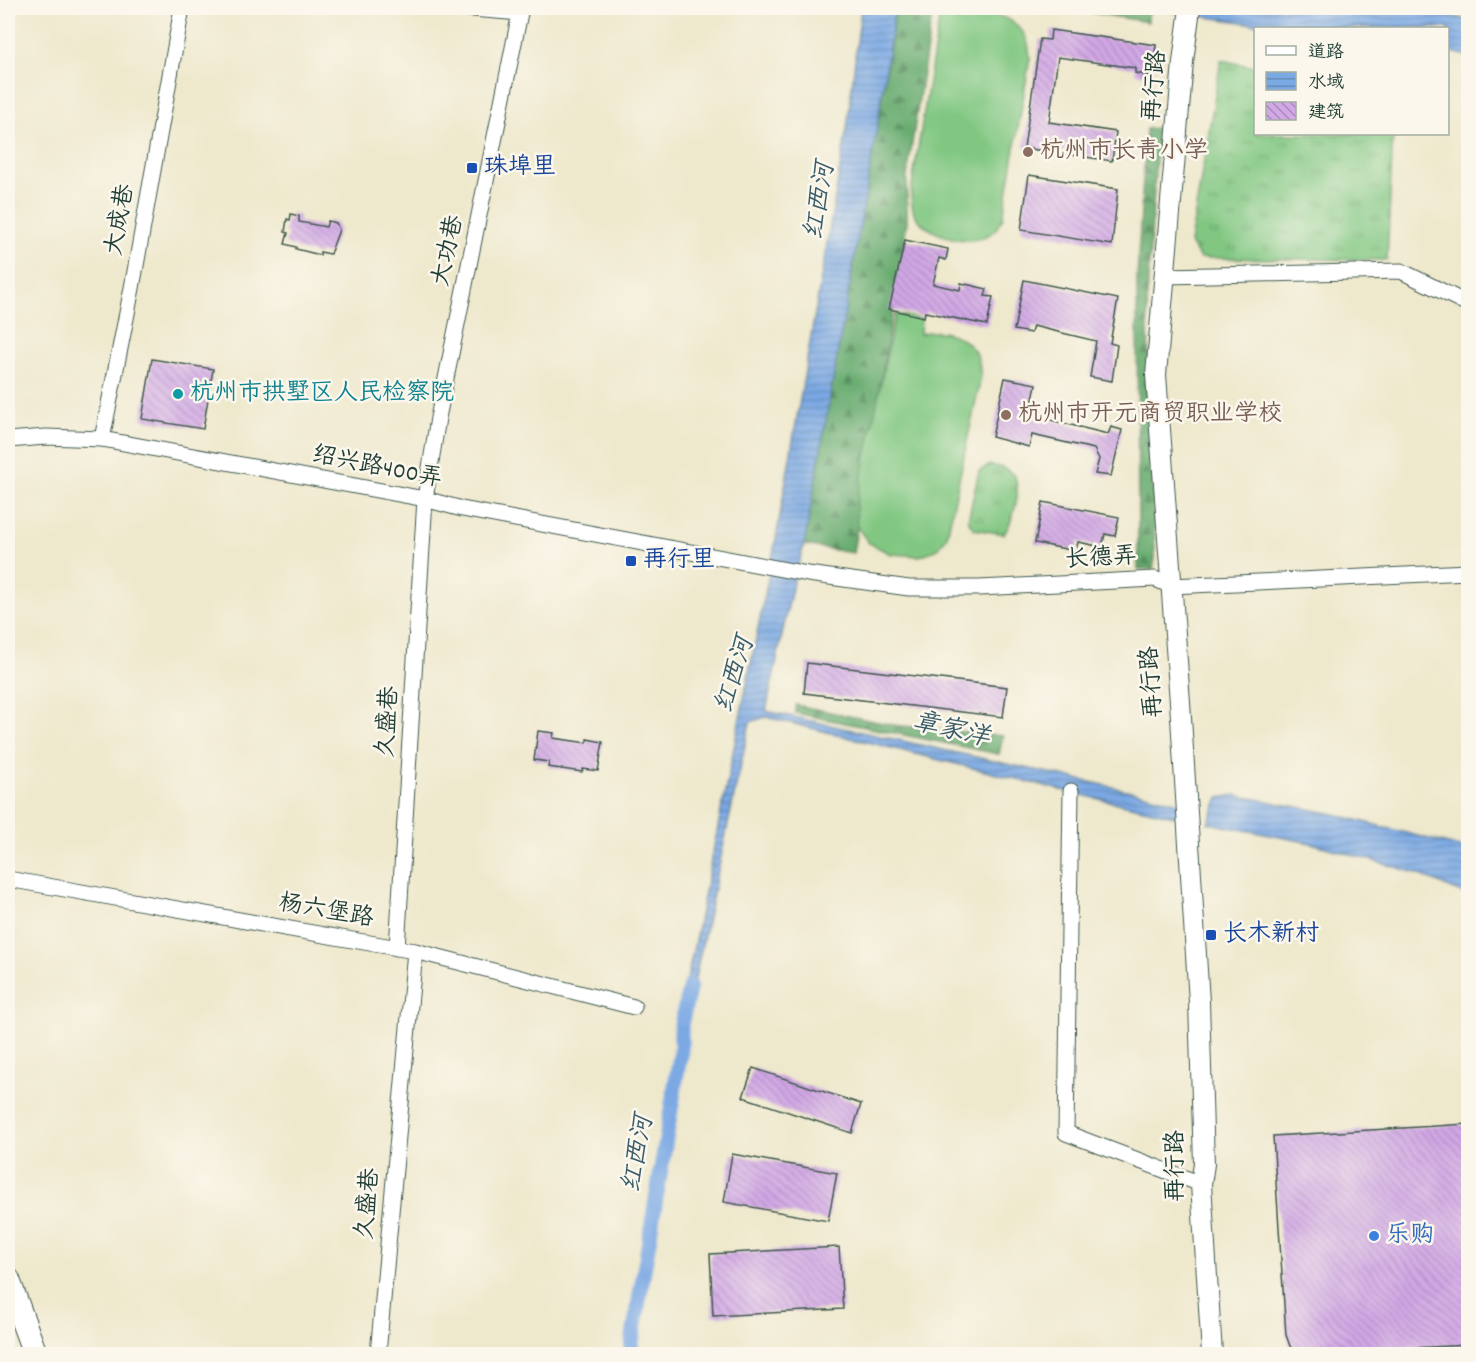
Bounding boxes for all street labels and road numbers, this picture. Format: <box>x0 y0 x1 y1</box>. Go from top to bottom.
street label: 再行路 <box>1136 49 1176 123</box>
street label: 大成巷 <box>98 182 144 258</box>
street label: 大功巷 <box>425 212 473 290</box>
street label: 绍兴路400弄 <box>309 439 445 497</box>
street label: 长德弄 <box>1064 540 1138 578</box>
street label: 再行路 <box>1134 645 1172 719</box>
street label: 久盛巷 <box>370 685 408 759</box>
street label: 杨六堡路 <box>276 887 376 937</box>
street label: 再行路 <box>1160 1130 1194 1202</box>
street label: 久盛巷 <box>349 1167 389 1241</box>

